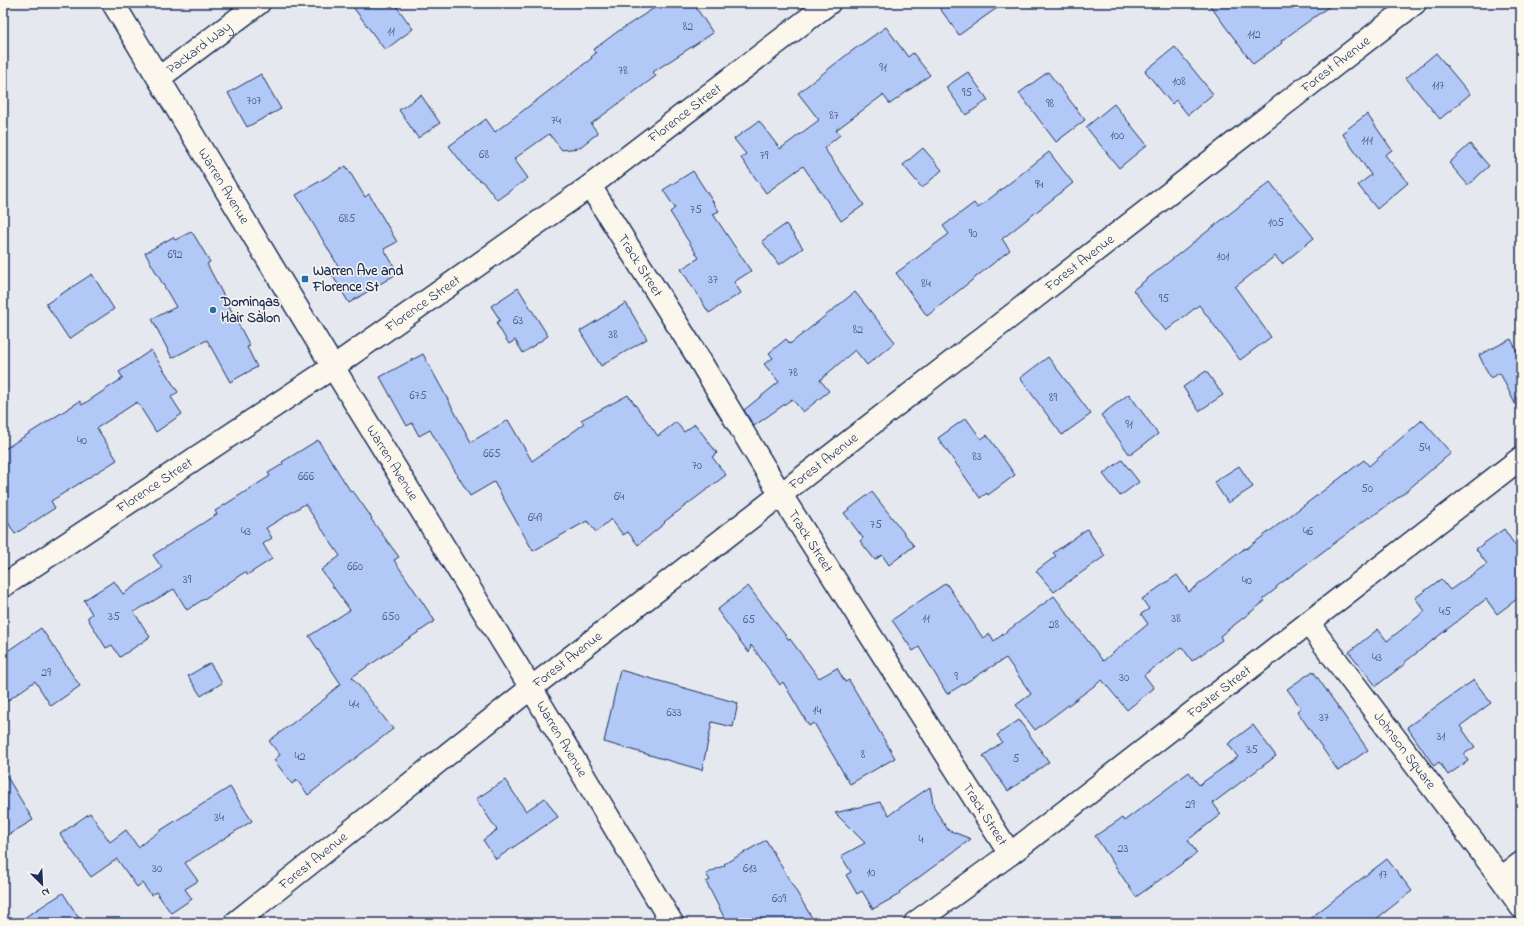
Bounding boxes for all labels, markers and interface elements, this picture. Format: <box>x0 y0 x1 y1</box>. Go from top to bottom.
street label: Packard Way <box>162 16 237 79</box>
house number: 82 <box>683 18 693 36</box>
house number: 11 <box>387 23 395 41</box>
house number: 112 <box>1247 26 1261 44</box>
street label: Forest Avenue <box>1296 30 1376 99</box>
house number: 91 <box>879 59 887 77</box>
house number: 78 <box>618 62 628 80</box>
house number: 108 <box>1172 73 1186 91</box>
house number: 117 <box>1432 77 1444 95</box>
street label: Florence Street <box>643 78 726 149</box>
house number: 95 <box>962 84 972 102</box>
house number: 707 <box>246 92 262 110</box>
house number: 98 <box>1046 95 1055 113</box>
house number: 87 <box>829 107 839 125</box>
house number: 74 <box>551 112 561 130</box>
house number: 100 <box>1110 127 1124 145</box>
house number: 111 <box>1361 132 1373 150</box>
street label: Warren Avenue <box>193 144 255 229</box>
house number: 68 <box>479 146 489 164</box>
house number: 79 <box>760 147 769 165</box>
house number: 94 <box>1035 176 1043 194</box>
house number: 75 <box>690 201 702 219</box>
house number: 685 <box>339 210 355 228</box>
house number: 105 <box>1268 214 1284 232</box>
house number: 90 <box>969 225 977 243</box>
street label: Forest Avenue <box>1040 229 1119 297</box>
street label: Track Street <box>612 230 668 301</box>
house number: 692 <box>168 246 182 264</box>
house number: 101 <box>1217 248 1230 266</box>
place label: Warren Ave and Florence St <box>312 261 403 298</box>
street label: Florence Street <box>380 270 465 338</box>
house number: 37 <box>708 271 718 289</box>
marker: Warren Ave and Florence St <box>300 274 310 284</box>
house number: 84 <box>921 275 931 293</box>
house number: 95 <box>1159 290 1169 308</box>
place label: Domingas Hair Salon <box>220 292 280 329</box>
marker: Domingas Hair Salon <box>208 305 218 315</box>
house number: 63 <box>513 312 523 330</box>
house number: 82 <box>853 321 863 339</box>
house number: 38 <box>608 326 618 344</box>
house number: 78 <box>788 364 798 382</box>
house number: 675 <box>409 387 427 405</box>
house number: 89 <box>1049 389 1057 407</box>
house number: 91 <box>1125 416 1133 434</box>
street label: Warren Avenue <box>361 421 424 505</box>
street label: Forest Avenue <box>784 427 863 496</box>
house number: 40 <box>77 432 87 450</box>
house number: 54 <box>1418 439 1430 457</box>
house number: 665 <box>483 445 501 463</box>
house number: 83 <box>972 448 982 466</box>
street label: Florence Street <box>112 452 197 519</box>
house number: 70 <box>692 457 702 475</box>
house number: 666 <box>298 468 315 486</box>
house number: 50 <box>1361 480 1373 498</box>
house number: 64 <box>614 488 624 506</box>
street label: Track Street <box>782 505 839 577</box>
house number: 649 <box>528 509 542 527</box>
house number: 75 <box>870 516 882 534</box>
house number: 43 <box>241 523 251 541</box>
house number: 46 <box>1303 523 1314 541</box>
house number: 660 <box>347 558 363 576</box>
house number: 39 <box>183 571 192 589</box>
house number: 40 <box>1242 572 1252 590</box>
house number: 45 <box>1439 603 1451 621</box>
house number: 35 <box>108 608 120 626</box>
house number: 650 <box>382 608 400 626</box>
house number: 11 <box>922 610 930 628</box>
house number: 38 <box>1171 610 1181 628</box>
house number: 65 <box>743 611 755 629</box>
house number: 28 <box>1049 616 1060 634</box>
street label: Forest Avenue <box>527 626 607 694</box>
house number: 43 <box>1372 649 1382 667</box>
street label: Foster Street <box>1182 660 1256 724</box>
house number: 29 <box>41 664 51 682</box>
house number: 9 <box>954 668 958 686</box>
house number: 30 <box>1119 669 1129 687</box>
house number: 44 <box>349 696 359 714</box>
street label: Warren Avenue <box>531 697 593 782</box>
house number: 14 <box>813 702 821 720</box>
house number: 633 <box>666 704 682 722</box>
street label: Johnson Square <box>1368 707 1441 795</box>
house number: 37 <box>1319 709 1329 727</box>
house number: 31 <box>1437 728 1446 746</box>
house number: 35 <box>1246 741 1258 759</box>
house number: 8 <box>861 746 866 764</box>
house number: 42 <box>295 748 305 766</box>
house number: 5 <box>1013 750 1020 768</box>
street label: Track Street <box>957 779 1013 850</box>
house number: 29 <box>1185 796 1195 814</box>
house number: 34 <box>214 809 224 827</box>
street label: Forest Avenue <box>274 826 353 895</box>
house number: 4 <box>919 831 924 849</box>
house number: 23 <box>1118 840 1129 858</box>
house number: 30 <box>152 860 162 878</box>
house number: 613 <box>743 860 757 878</box>
north arrow <box>22 864 62 904</box>
house number: 10 <box>866 864 876 882</box>
house number: 17 <box>1379 866 1387 884</box>
text: N <box>39 883 52 901</box>
house number: 609 <box>772 890 786 908</box>

